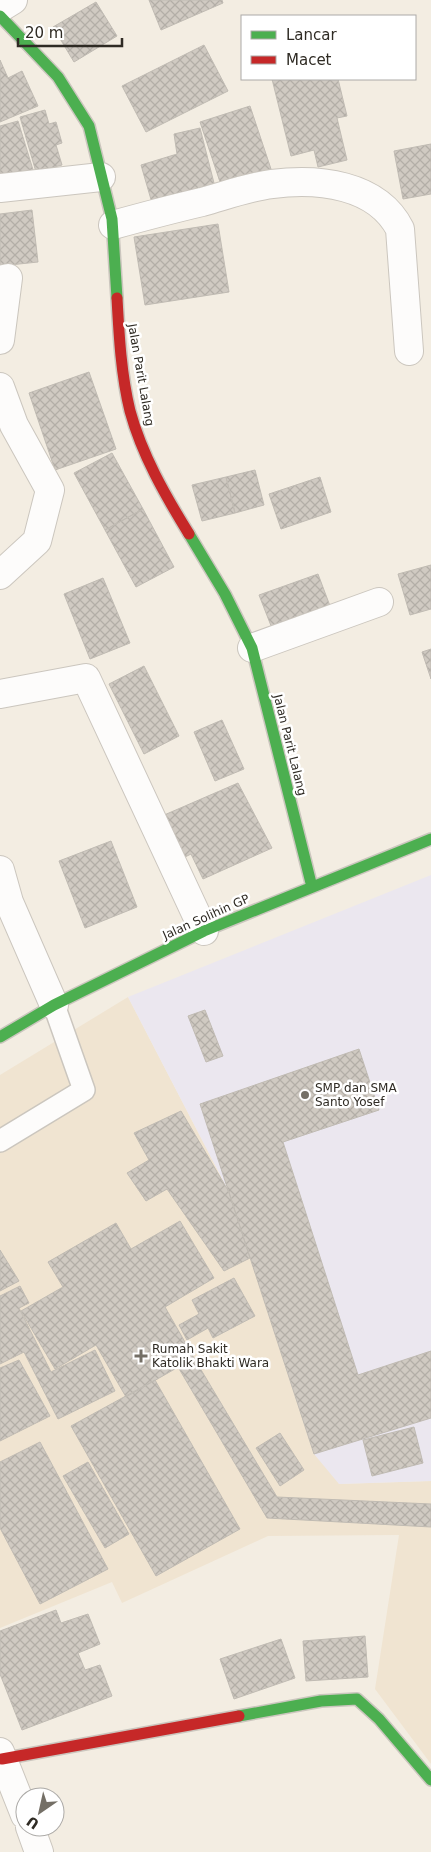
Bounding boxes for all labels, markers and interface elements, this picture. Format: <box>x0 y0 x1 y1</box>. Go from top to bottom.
scale bar <box>18 15 121 47</box>
legend <box>241 15 416 80</box>
text: 20 m <box>25 24 63 42</box>
text: Lancar <box>286 26 337 44</box>
text: Macet <box>286 51 332 69</box>
street label: Jalan Parit Lalang <box>125 322 157 427</box>
street label: Jalan Parit Lalang <box>270 692 309 797</box>
street label: Jalan Solihin GP <box>160 892 252 943</box>
place label: SMP dan SMA Santo Yosef <box>315 1081 397 1109</box>
marker: SMP dan SMA Santo Yosef <box>299 1089 311 1101</box>
place label: Rumah Sakit Katolik Bhakti Wara <box>152 1342 269 1370</box>
marker: Rumah Sakit Katolik Bhakti Wara <box>134 1349 148 1363</box>
north arrow <box>15 1787 65 1837</box>
text: U <box>24 1813 42 1833</box>

